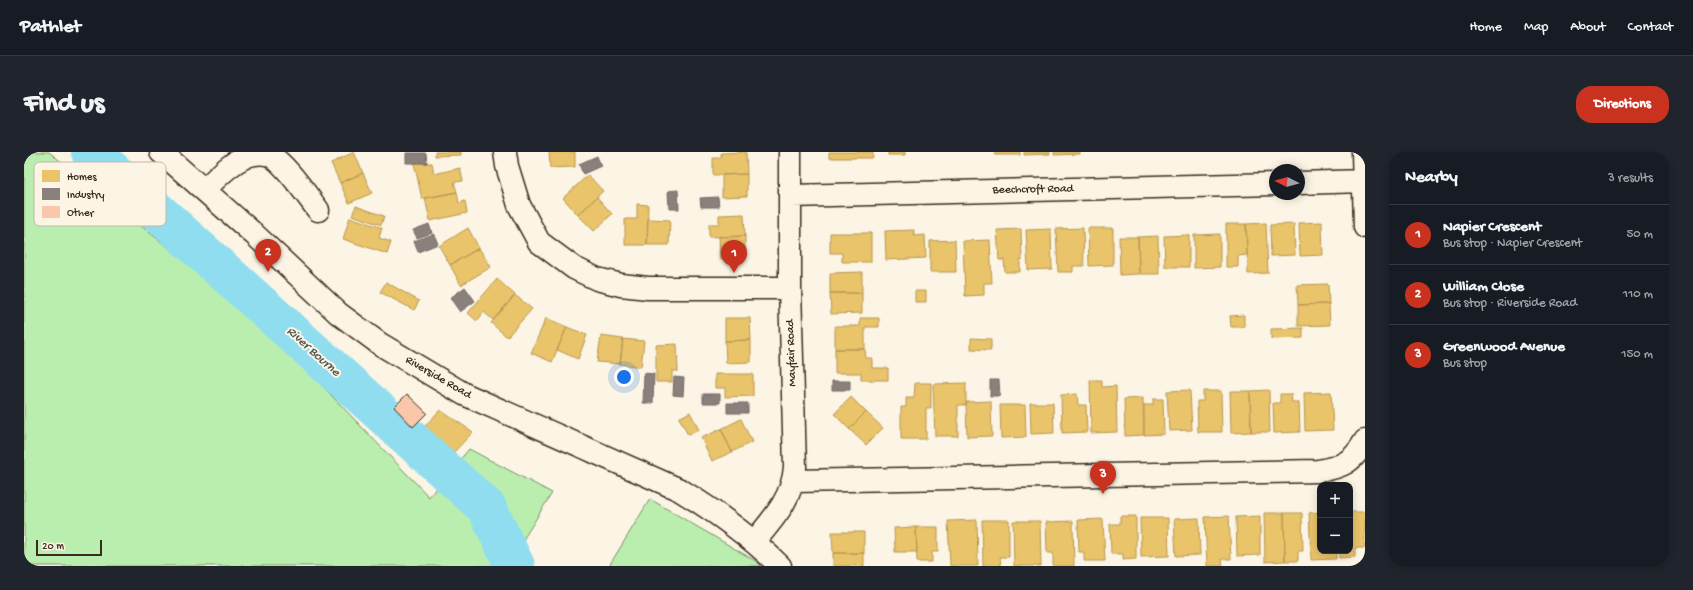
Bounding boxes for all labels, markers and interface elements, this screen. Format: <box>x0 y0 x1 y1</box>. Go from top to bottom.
text: Pathlet <box>20 16 81 39</box>
text: Home <box>1470 19 1502 36</box>
text: Map <box>1524 19 1548 36</box>
text: About <box>1570 19 1606 36</box>
text: Contact <box>1628 19 1673 36</box>
button: Directions <box>1576 86 1669 123</box>
text: Find us <box>24 88 104 121</box>
legend <box>34 162 166 226</box>
north arrow <box>1269 164 1305 200</box>
text: Nearby <box>1405 168 1458 188</box>
text: 3 results <box>1608 171 1653 186</box>
text: Homes <box>67 172 97 184</box>
street label: Beechcroft Road <box>991 182 1075 198</box>
text: Industry <box>67 190 105 202</box>
text: Other <box>67 208 95 220</box>
text: Napier Crescent <box>1443 218 1541 236</box>
text: 1 <box>1415 227 1421 242</box>
text: 50 m <box>1626 227 1653 242</box>
text: Bus stop · Napier Crescent <box>1443 236 1582 251</box>
pin: 2 <box>255 239 281 272</box>
pin: 1 <box>721 240 747 273</box>
text: William Close <box>1443 278 1524 296</box>
text: 2 <box>1415 287 1421 302</box>
text: 110 m <box>1623 287 1653 302</box>
text: Bus stop · Riverside Road <box>1443 296 1577 311</box>
street label: Mayfair Road <box>784 318 800 387</box>
water label: River Bourne <box>283 324 344 381</box>
text: Greenwood Avenue <box>1443 338 1565 356</box>
text: 3 <box>1415 347 1421 362</box>
text: 150 m <box>1621 347 1653 362</box>
street label: Riverside Road <box>402 353 474 403</box>
text: Bus stop <box>1443 356 1487 371</box>
your location <box>614 367 634 387</box>
pin: 3 <box>1090 461 1116 494</box>
map controls <box>1317 482 1353 554</box>
button: + <box>1317 482 1353 518</box>
button: − <box>1317 518 1353 554</box>
scale bar <box>36 538 102 557</box>
text: 20 m <box>42 541 64 553</box>

